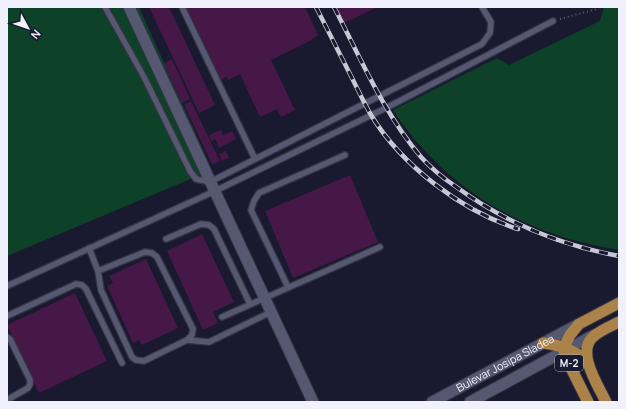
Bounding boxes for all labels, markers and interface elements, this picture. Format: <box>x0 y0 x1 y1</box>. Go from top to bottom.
north arrow <box>8 8 48 48</box>
text: N <box>28 27 44 43</box>
street label: Bulevar Josipa Sladea <box>453 331 557 395</box>
road number: M-2 <box>555 355 583 371</box>

